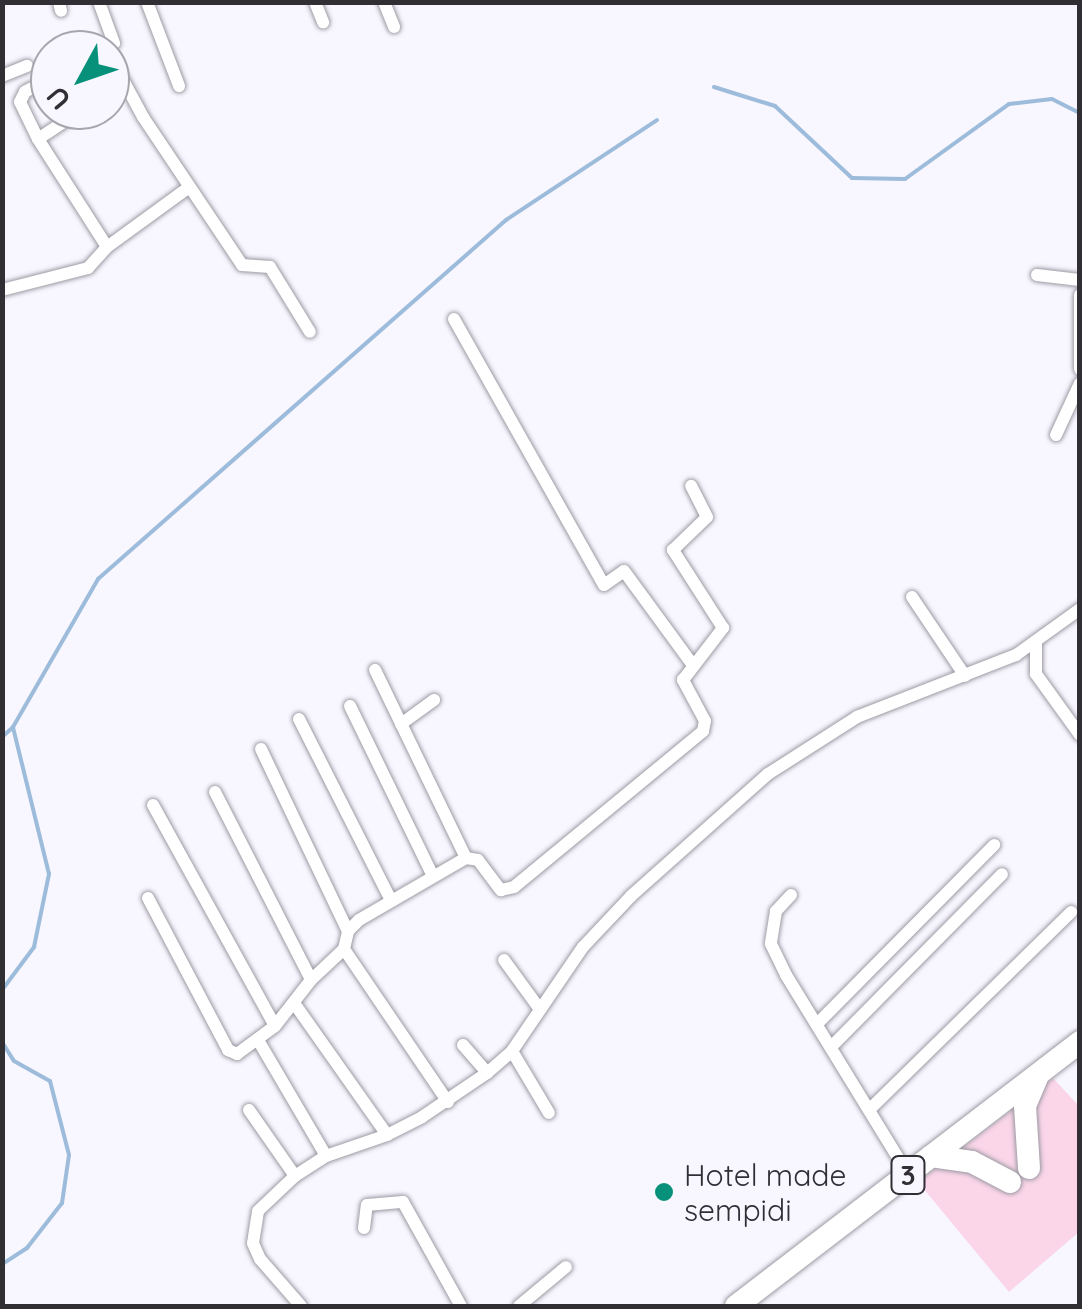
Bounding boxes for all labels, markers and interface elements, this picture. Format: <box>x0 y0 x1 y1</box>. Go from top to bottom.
north arrow <box>30 30 130 130</box>
text: U <box>38 80 78 117</box>
road number: 3 <box>888 1152 928 1198</box>
place label: Hotel made sempidi <box>684 1157 846 1228</box>
marker: Hotel made sempidi <box>653 1181 675 1203</box>

